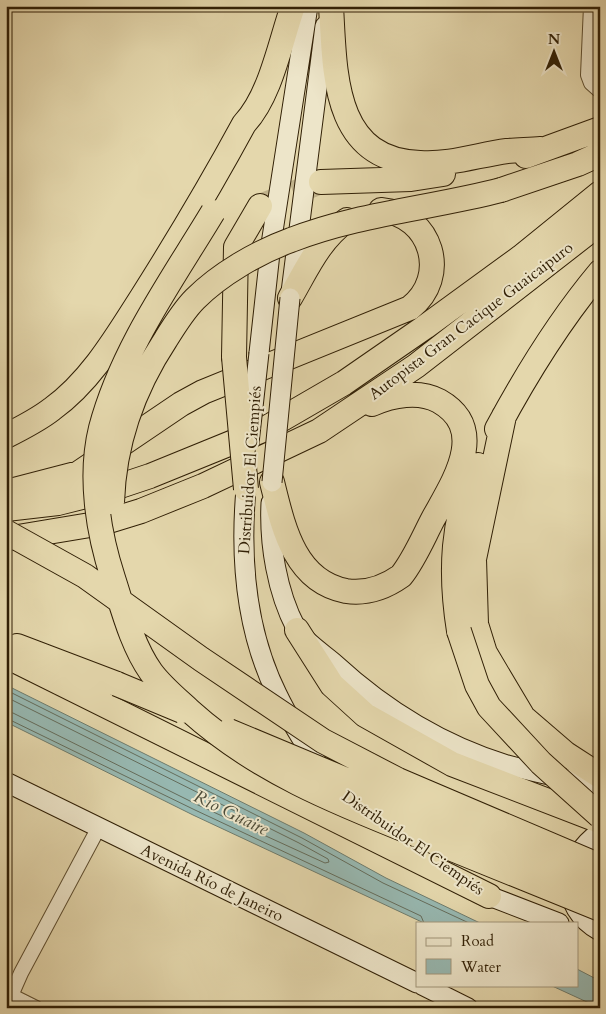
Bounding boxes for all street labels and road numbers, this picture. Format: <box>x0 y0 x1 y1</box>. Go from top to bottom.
street label: Autopista Gran Cacique Guaicaipuro <box>364 237 578 405</box>
street label: Distribuidor El Ciempiés <box>233 385 267 555</box>
street label: Distribuidor El Ciempiés <box>338 786 488 900</box>
street label: Avenida Río de Janeiro <box>137 839 287 927</box>

